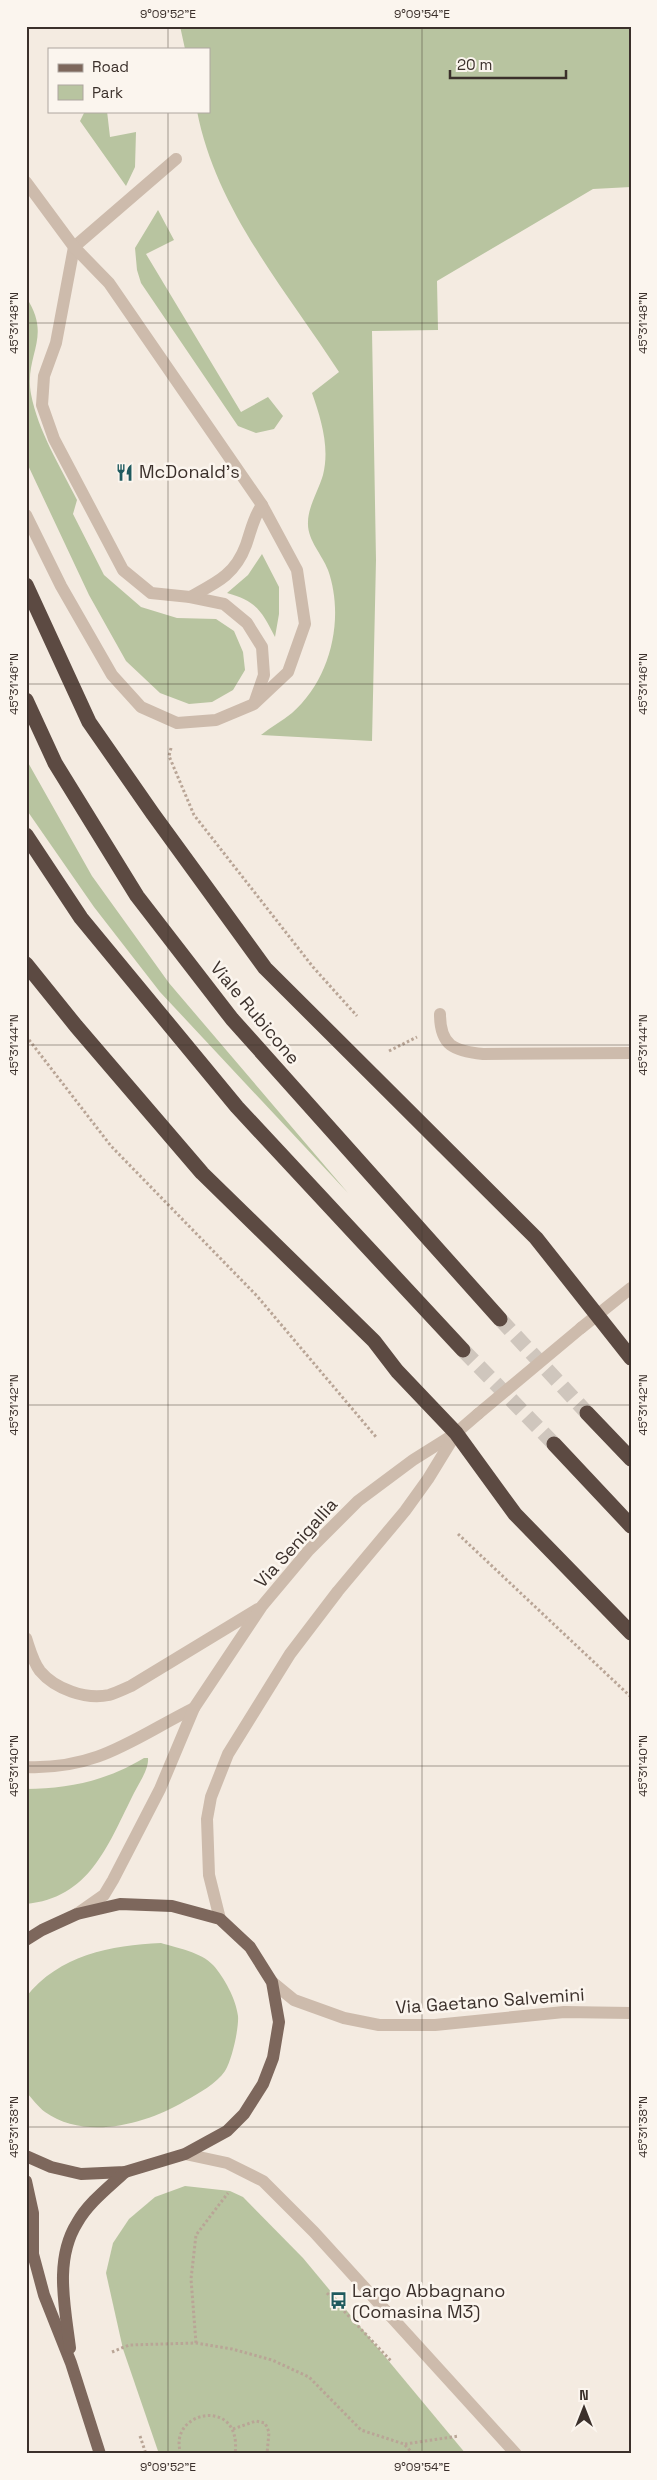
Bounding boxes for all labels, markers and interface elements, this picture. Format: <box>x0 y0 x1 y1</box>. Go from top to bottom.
text: 9°09'52"E <box>140 6 196 22</box>
text: 9°09'54"E <box>394 6 450 22</box>
legend <box>48 48 210 112</box>
scale bar <box>450 48 566 80</box>
text: 20 m <box>457 55 492 74</box>
text: Road <box>92 57 129 76</box>
text: Park <box>92 83 123 102</box>
text: 45°31'48"N <box>6 292 22 354</box>
text: 45°31'48"N <box>635 292 651 354</box>
place label: McDonald's <box>139 460 240 483</box>
restaurant icon: McDonald's <box>115 462 135 482</box>
text: 45°31'46"N <box>6 653 22 715</box>
text: 45°31'46"N <box>635 653 651 715</box>
street label: Viale Rubicone <box>206 956 305 1069</box>
text: 45°31'44"N <box>6 1014 22 1076</box>
text: 45°31'44"N <box>635 1014 651 1076</box>
text: 45°31'42"N <box>6 1374 22 1436</box>
text: 45°31'42"N <box>635 1374 651 1436</box>
street label: Via Senigallia <box>249 1493 342 1592</box>
text: 45°31'40"N <box>6 1735 22 1797</box>
text: 45°31'40"N <box>635 1735 651 1797</box>
street label: Via Gaetano Salvemini <box>395 1982 585 2019</box>
text: 45°31'38"N <box>6 2096 22 2158</box>
text: 45°31'38"N <box>635 2096 651 2158</box>
place label: Largo Abbagnano (Comasina M3) <box>352 2279 505 2323</box>
bus stop icon: Largo Abbagnano (Comasina M3) <box>328 2291 348 2311</box>
north arrow <box>560 2382 610 2432</box>
text: N <box>579 2386 589 2404</box>
text: 9°09'52"E <box>140 2459 196 2475</box>
text: 9°09'54"E <box>394 2459 450 2475</box>

